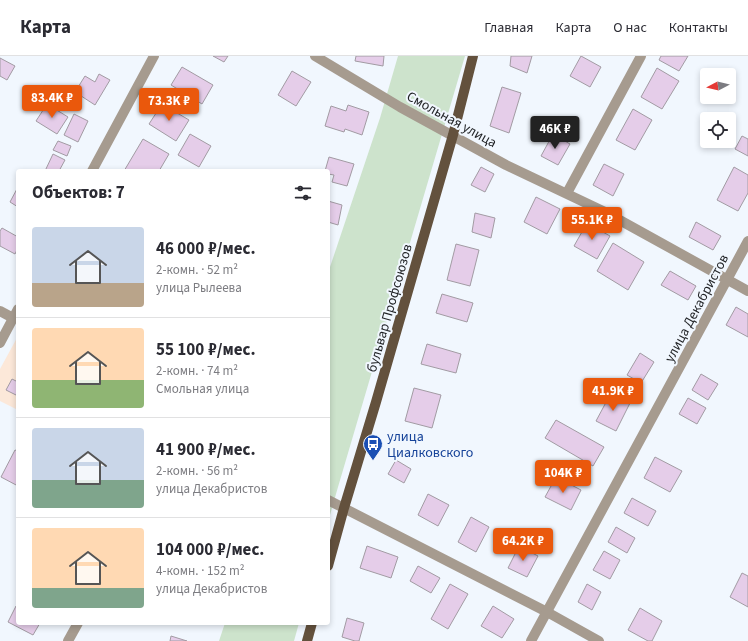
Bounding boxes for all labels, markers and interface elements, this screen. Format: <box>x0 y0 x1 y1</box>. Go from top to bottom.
text: Карта <box>20 14 71 41</box>
text: Главная <box>484 18 533 38</box>
text: Карта <box>555 18 591 38</box>
text: О нас <box>613 18 647 38</box>
text: Контакты <box>669 18 728 38</box>
north arrow <box>700 68 736 104</box>
map controls <box>700 68 736 148</box>
pin: 83.4K ₽ <box>15 85 89 119</box>
street label: Смольная улица <box>403 87 500 153</box>
pin: 73.3K ₽ <box>132 88 206 122</box>
text: 83.4K ₽ <box>31 89 73 107</box>
text: 73.3K ₽ <box>148 92 190 110</box>
button: locate <box>700 112 736 148</box>
pin: 46K ₽ <box>527 116 583 150</box>
text: 46K ₽ <box>539 120 571 138</box>
text: Объектов: 7 <box>32 181 125 205</box>
icon: filters <box>292 182 314 204</box>
pin: 55.1K ₽ <box>555 207 629 241</box>
text: 55.1K ₽ <box>571 211 613 229</box>
text: 46 000 ₽/мес. <box>156 237 255 261</box>
street label: бульвар Профсоюзов <box>362 242 418 375</box>
icon: home <box>64 243 112 291</box>
street label: улица Декабристов <box>660 251 734 366</box>
text: 2-комн. · 52 m² <box>156 261 238 279</box>
text: улица Рылеева <box>156 279 242 297</box>
text: 55 100 ₽/мес. <box>156 338 255 362</box>
icon: home <box>64 344 112 392</box>
text: 2-комн. · 74 m² <box>156 362 238 380</box>
pin: 41.9K ₽ <box>576 378 650 412</box>
text: Смольная улица <box>156 380 249 398</box>
text: 41.9K ₽ <box>592 382 634 400</box>
place label: улица Циалковского <box>387 427 473 463</box>
bus stop icon: улица Циалковского <box>362 433 384 461</box>
text: 41 900 ₽/мес. <box>156 438 255 462</box>
icon: home <box>64 444 112 492</box>
pin: 104K ₽ <box>530 460 596 494</box>
text: 2-комн. · 56 m² <box>156 462 238 480</box>
text: 104K ₽ <box>544 464 582 482</box>
text: улица Декабристов <box>156 480 267 498</box>
pin: 64.2K ₽ <box>486 528 560 562</box>
text: 64.2K ₽ <box>502 532 544 550</box>
text: 104 000 ₽/мес. <box>156 538 264 562</box>
icon: home <box>64 544 112 592</box>
text: 4-комн. · 152 m² <box>156 562 245 580</box>
text: улица Декабристов <box>156 580 267 598</box>

